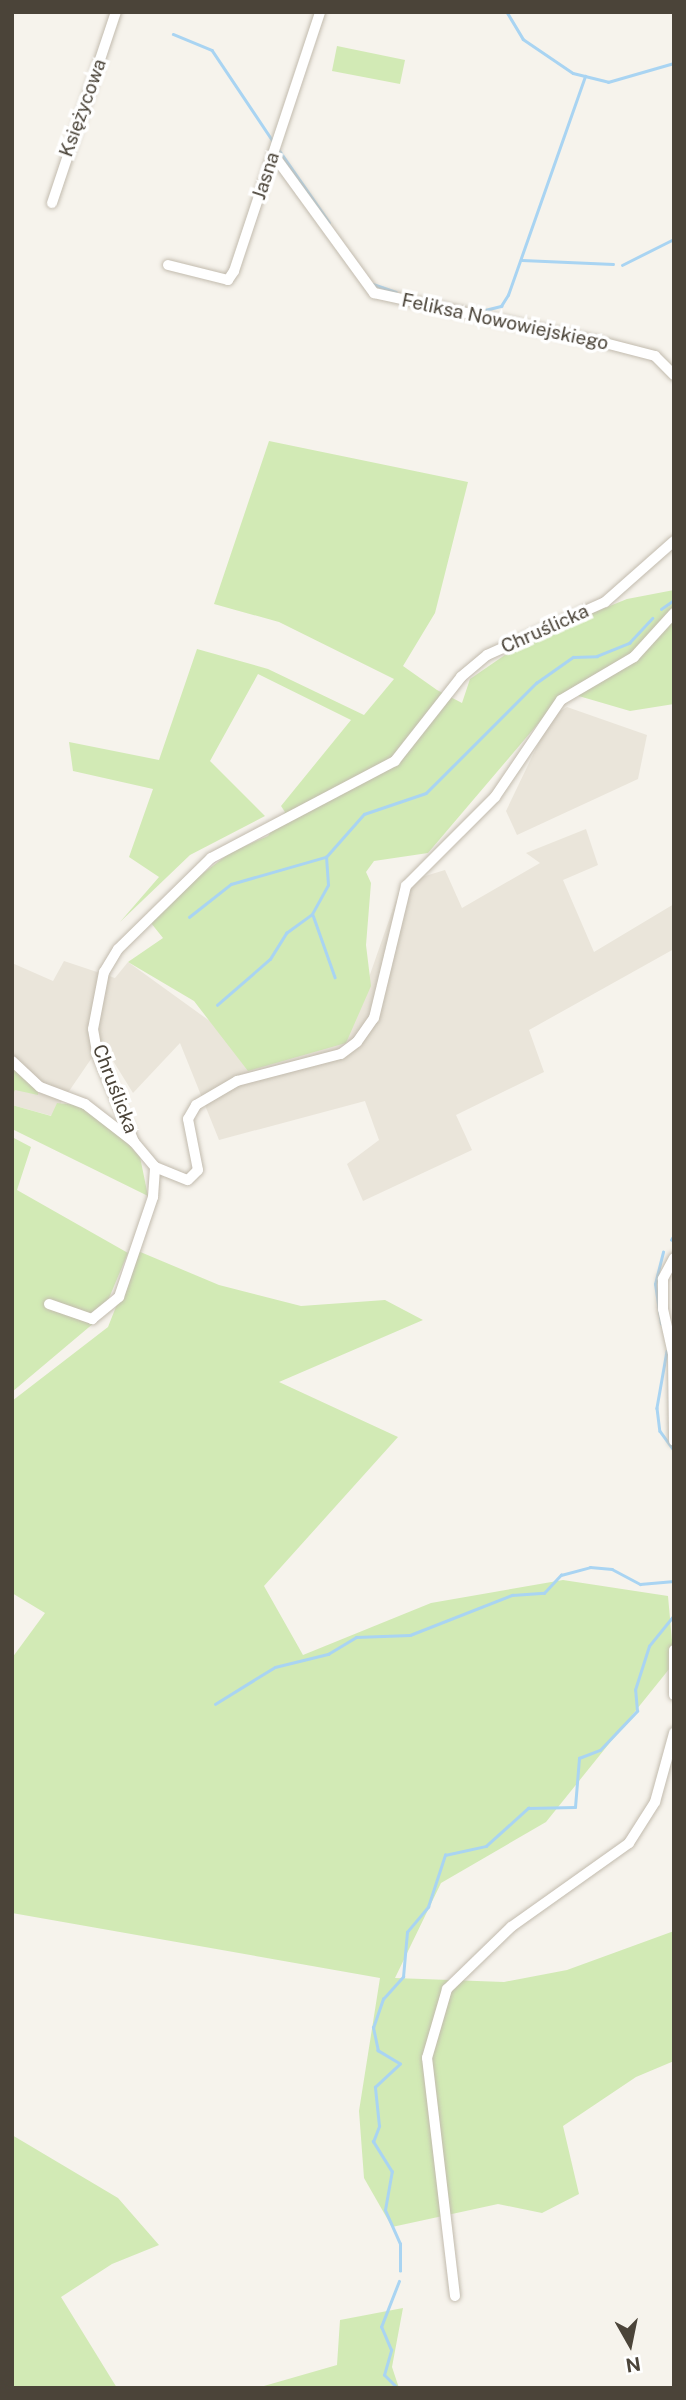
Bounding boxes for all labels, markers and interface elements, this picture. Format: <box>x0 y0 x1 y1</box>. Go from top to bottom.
street label: Księżycowa <box>55 56 111 160</box>
street label: Jasna <box>248 149 284 203</box>
street label: Feliksa Nowowiejskiego <box>400 289 610 355</box>
street label: Chruślicka <box>498 600 592 658</box>
street label: Chruślicka <box>88 1041 142 1137</box>
north arrow <box>595 2309 665 2379</box>
text: N <box>624 2353 642 2377</box>

